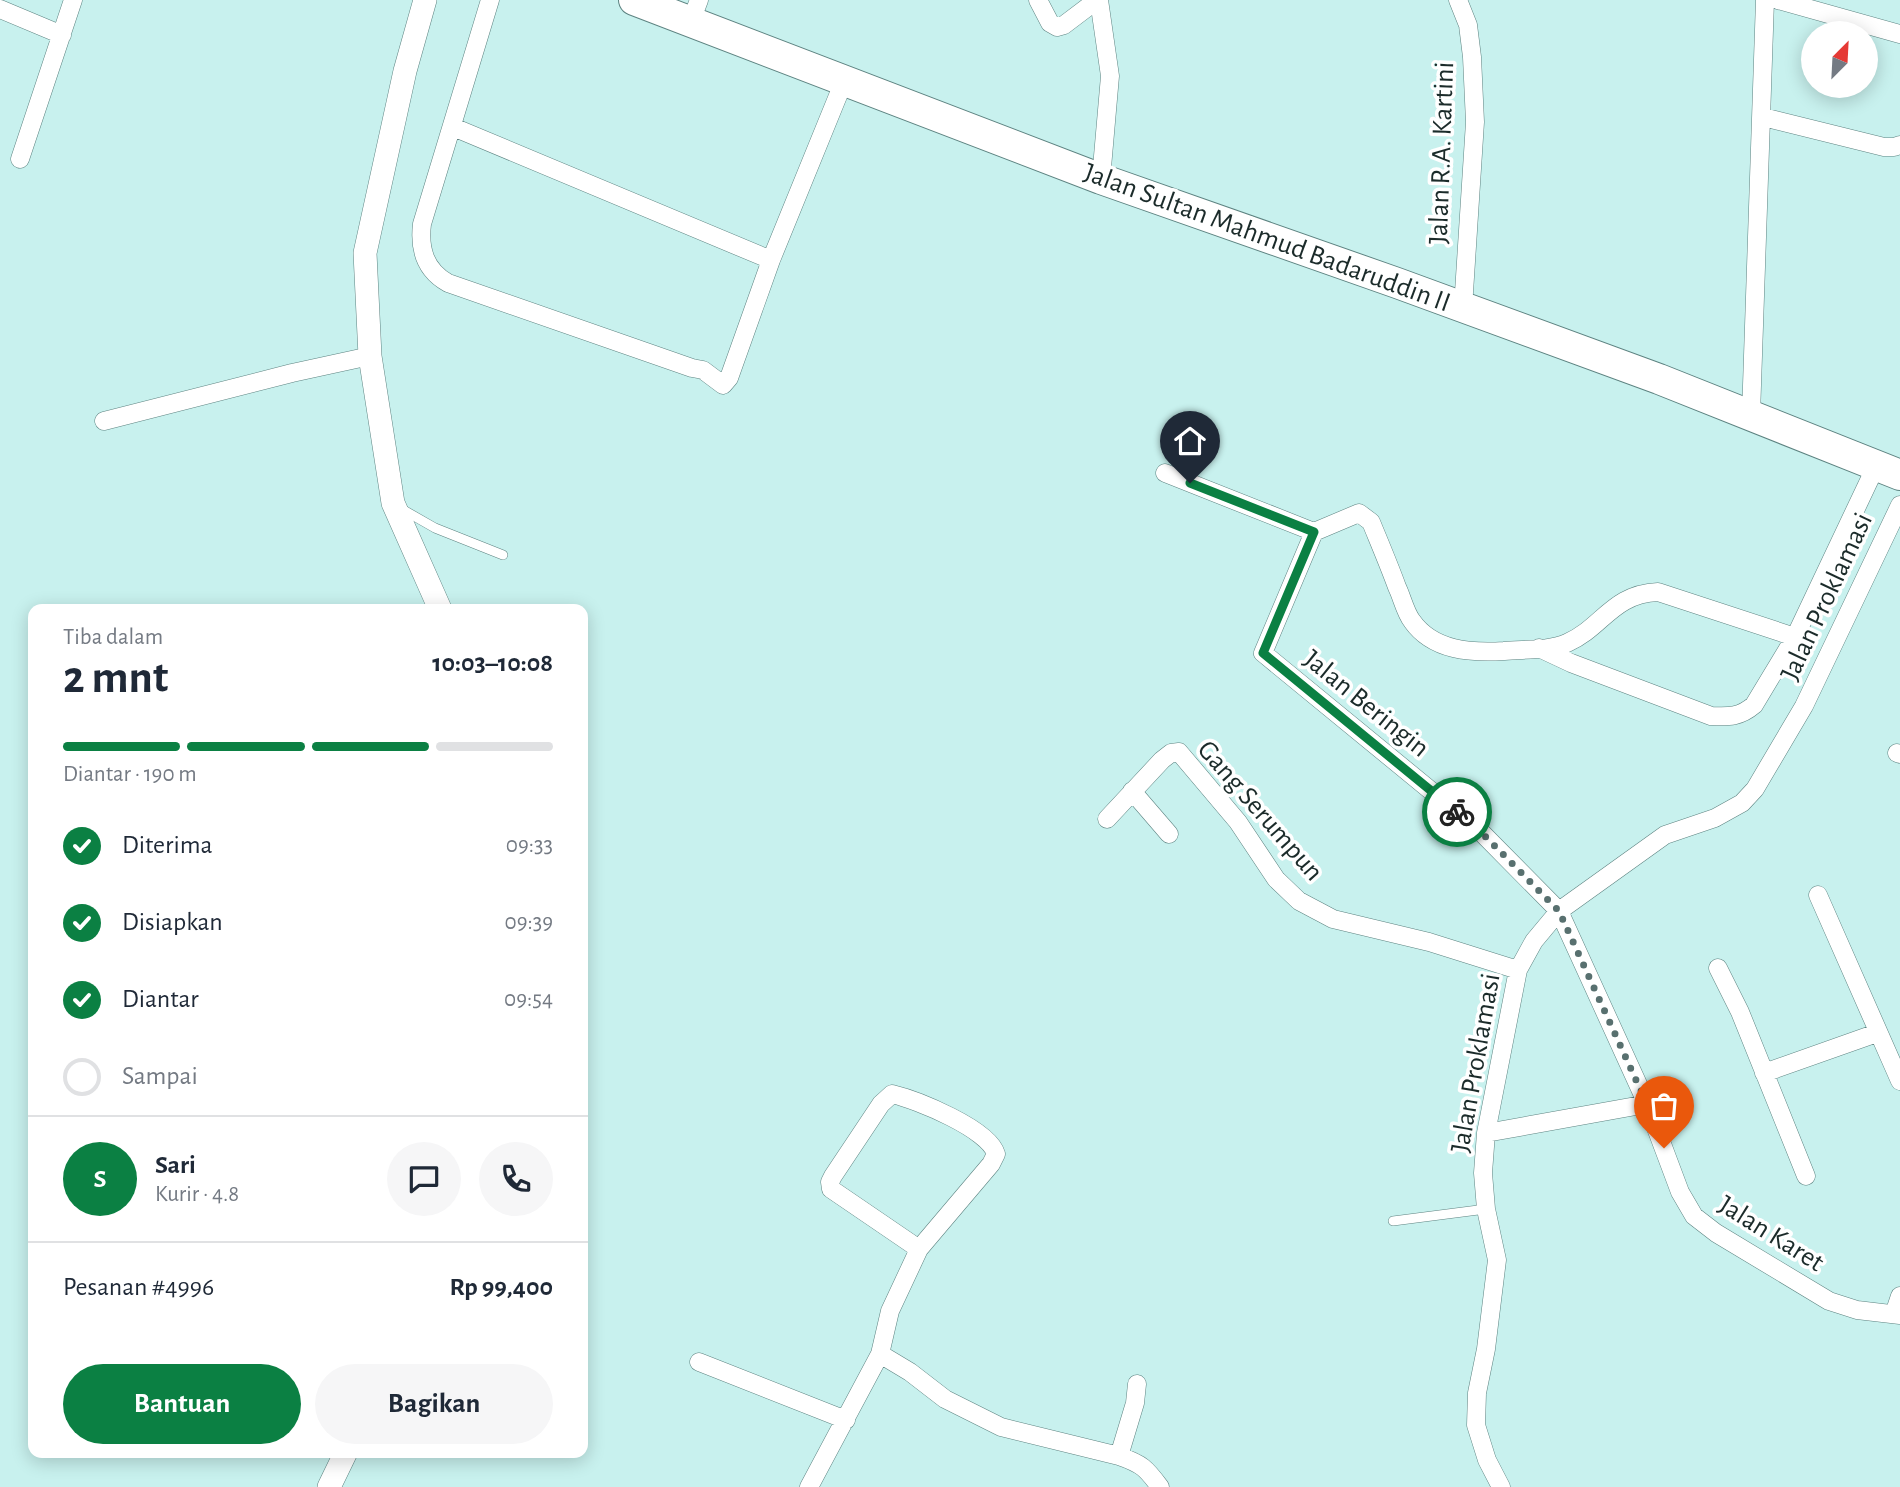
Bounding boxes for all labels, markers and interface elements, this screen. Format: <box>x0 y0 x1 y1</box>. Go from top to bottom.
north arrow <box>1801 21 1878 98</box>
map controls <box>1801 21 1878 98</box>
street label: Jalan R.A. Kartini <box>1425 61 1459 245</box>
street label: Jalan Sultan Mahmud Badaruddin II <box>1080 159 1454 317</box>
pin <box>1160 411 1220 483</box>
icon: home <box>1171 422 1209 460</box>
street label: Jalan Proklamasi <box>1776 509 1878 685</box>
text: Tiba dalam <box>63 626 163 649</box>
street label: Jalan Beringin <box>1298 645 1434 763</box>
text: 10:03–10:08 <box>432 650 553 676</box>
text: 2 mnt <box>63 655 168 701</box>
street label: Gang Serumpun <box>1192 736 1328 886</box>
text: Diantar · 190 m <box>63 763 197 786</box>
courier <box>1422 777 1492 847</box>
icon: bike <box>1438 793 1476 831</box>
icon: check <box>63 827 101 865</box>
text: Diterima <box>122 832 213 858</box>
text: 09:33 <box>506 834 553 857</box>
icon: check <box>63 904 101 942</box>
text: Disiapkan <box>122 909 223 935</box>
text: 09:39 <box>504 911 553 934</box>
street label: Jalan Proklamasi <box>1446 971 1506 1155</box>
icon: check <box>63 981 101 1019</box>
text: Diantar <box>122 986 199 1012</box>
text: 09:54 <box>504 988 553 1011</box>
text: Sampai <box>122 1063 198 1089</box>
pin <box>1634 1076 1694 1148</box>
icon: bag <box>1645 1087 1683 1125</box>
button: chat <box>387 1142 461 1216</box>
button: phone <box>479 1142 553 1216</box>
text: Sari <box>155 1152 196 1178</box>
text: S <box>94 1166 106 1192</box>
text: Kurir · 4.8 <box>155 1183 239 1206</box>
street label: Jalan Karet <box>1713 1191 1829 1277</box>
text: Pesanan #4996 <box>63 1274 214 1300</box>
text: Rp 99,400 <box>450 1274 553 1300</box>
button: Bantuan <box>63 1364 301 1444</box>
button: Bagikan <box>315 1364 553 1444</box>

